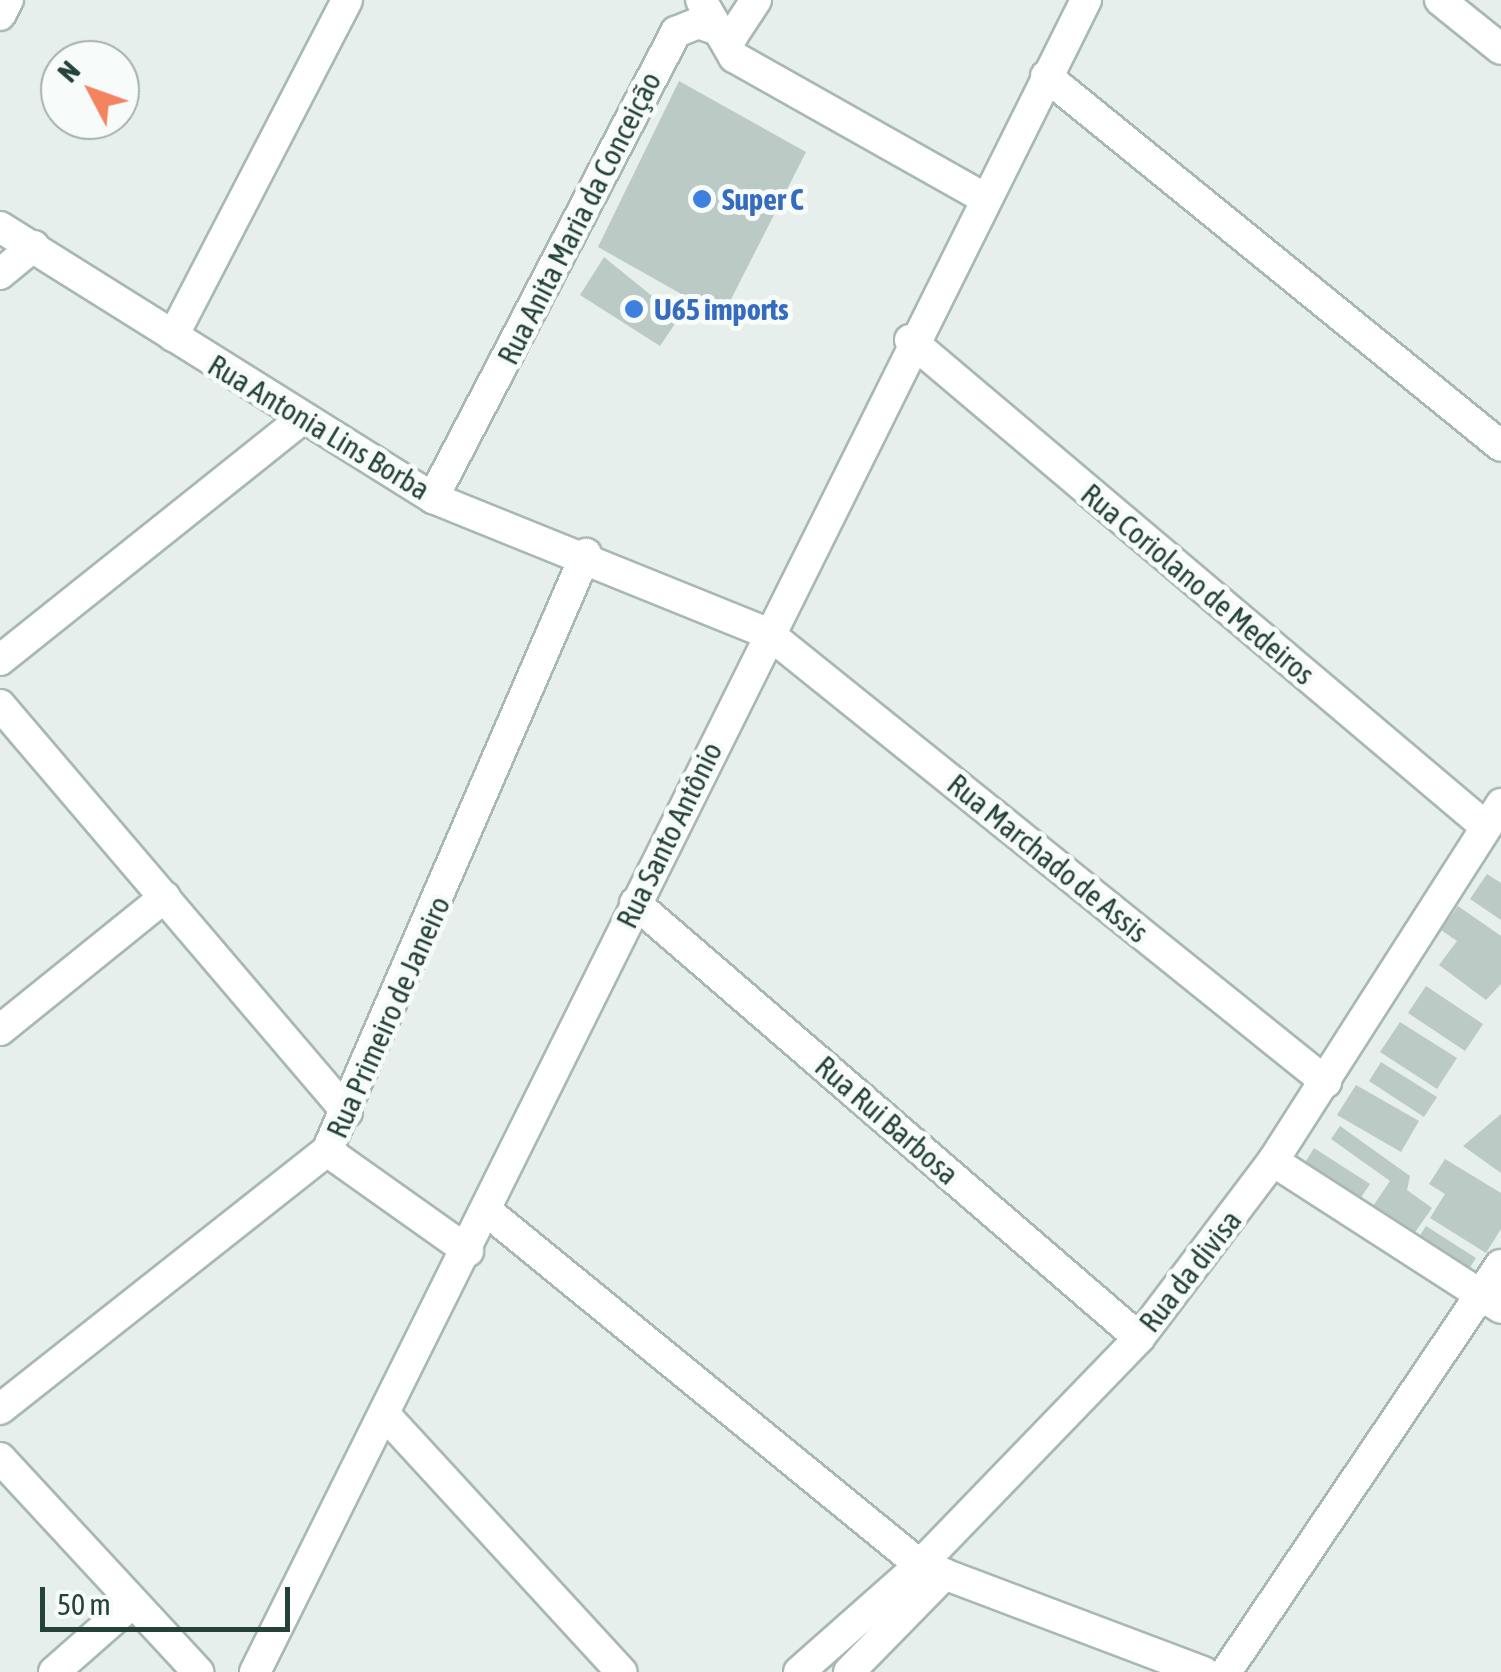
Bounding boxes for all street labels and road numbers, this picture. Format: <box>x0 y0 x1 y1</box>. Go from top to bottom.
street label: Rua Anita Maria da Conceição <box>490 66 668 370</box>
street label: Rua Antonia Lins Borba <box>202 347 436 507</box>
street label: Rua Coriolano de Medeiros <box>1074 476 1322 692</box>
street label: Rua Santo Antônio <box>608 736 730 934</box>
street label: Rua Marchado de Assis <box>940 766 1156 950</box>
street label: Rua Primeiro de Janeiro <box>319 891 457 1143</box>
street label: Rua Rui Barbosa <box>808 1048 966 1192</box>
street label: Rua da divisa <box>1131 1203 1249 1339</box>

